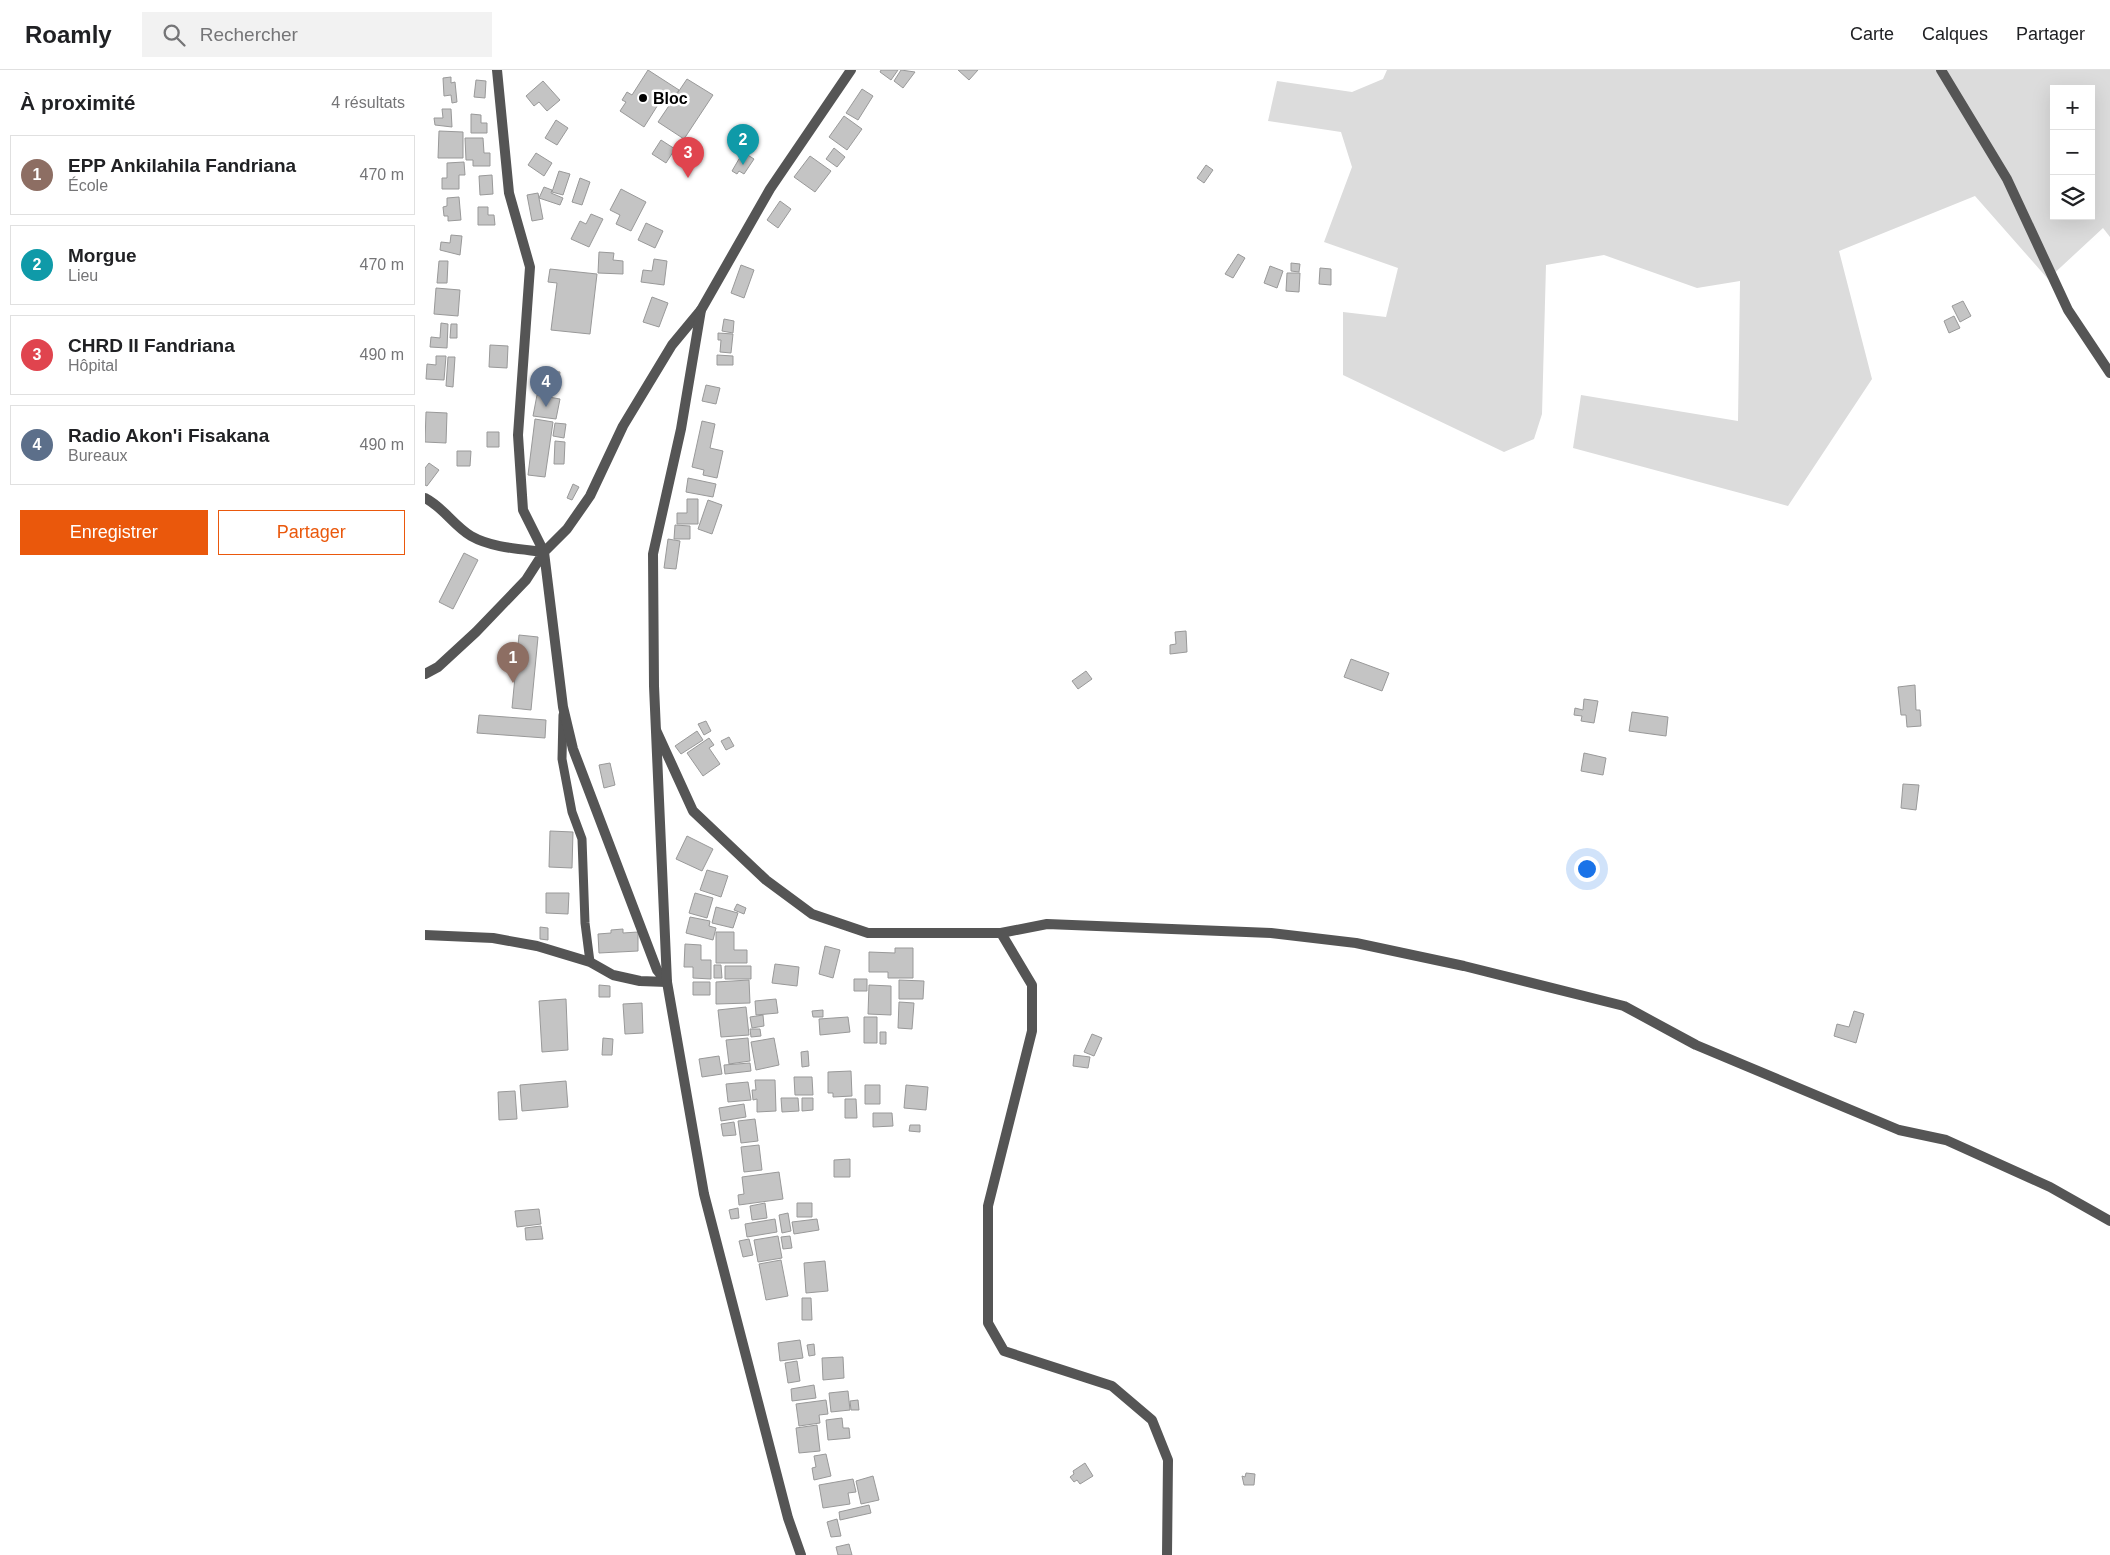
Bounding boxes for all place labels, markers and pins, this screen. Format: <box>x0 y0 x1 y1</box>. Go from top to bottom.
place label: Bloc <box>653 90 688 107</box>
marker: Bloc <box>637 92 649 104</box>
pin: 2 <box>727 124 759 165</box>
pin: 3 <box>672 137 704 178</box>
pin: 4 <box>530 366 562 407</box>
pin: 1 <box>497 642 529 683</box>

